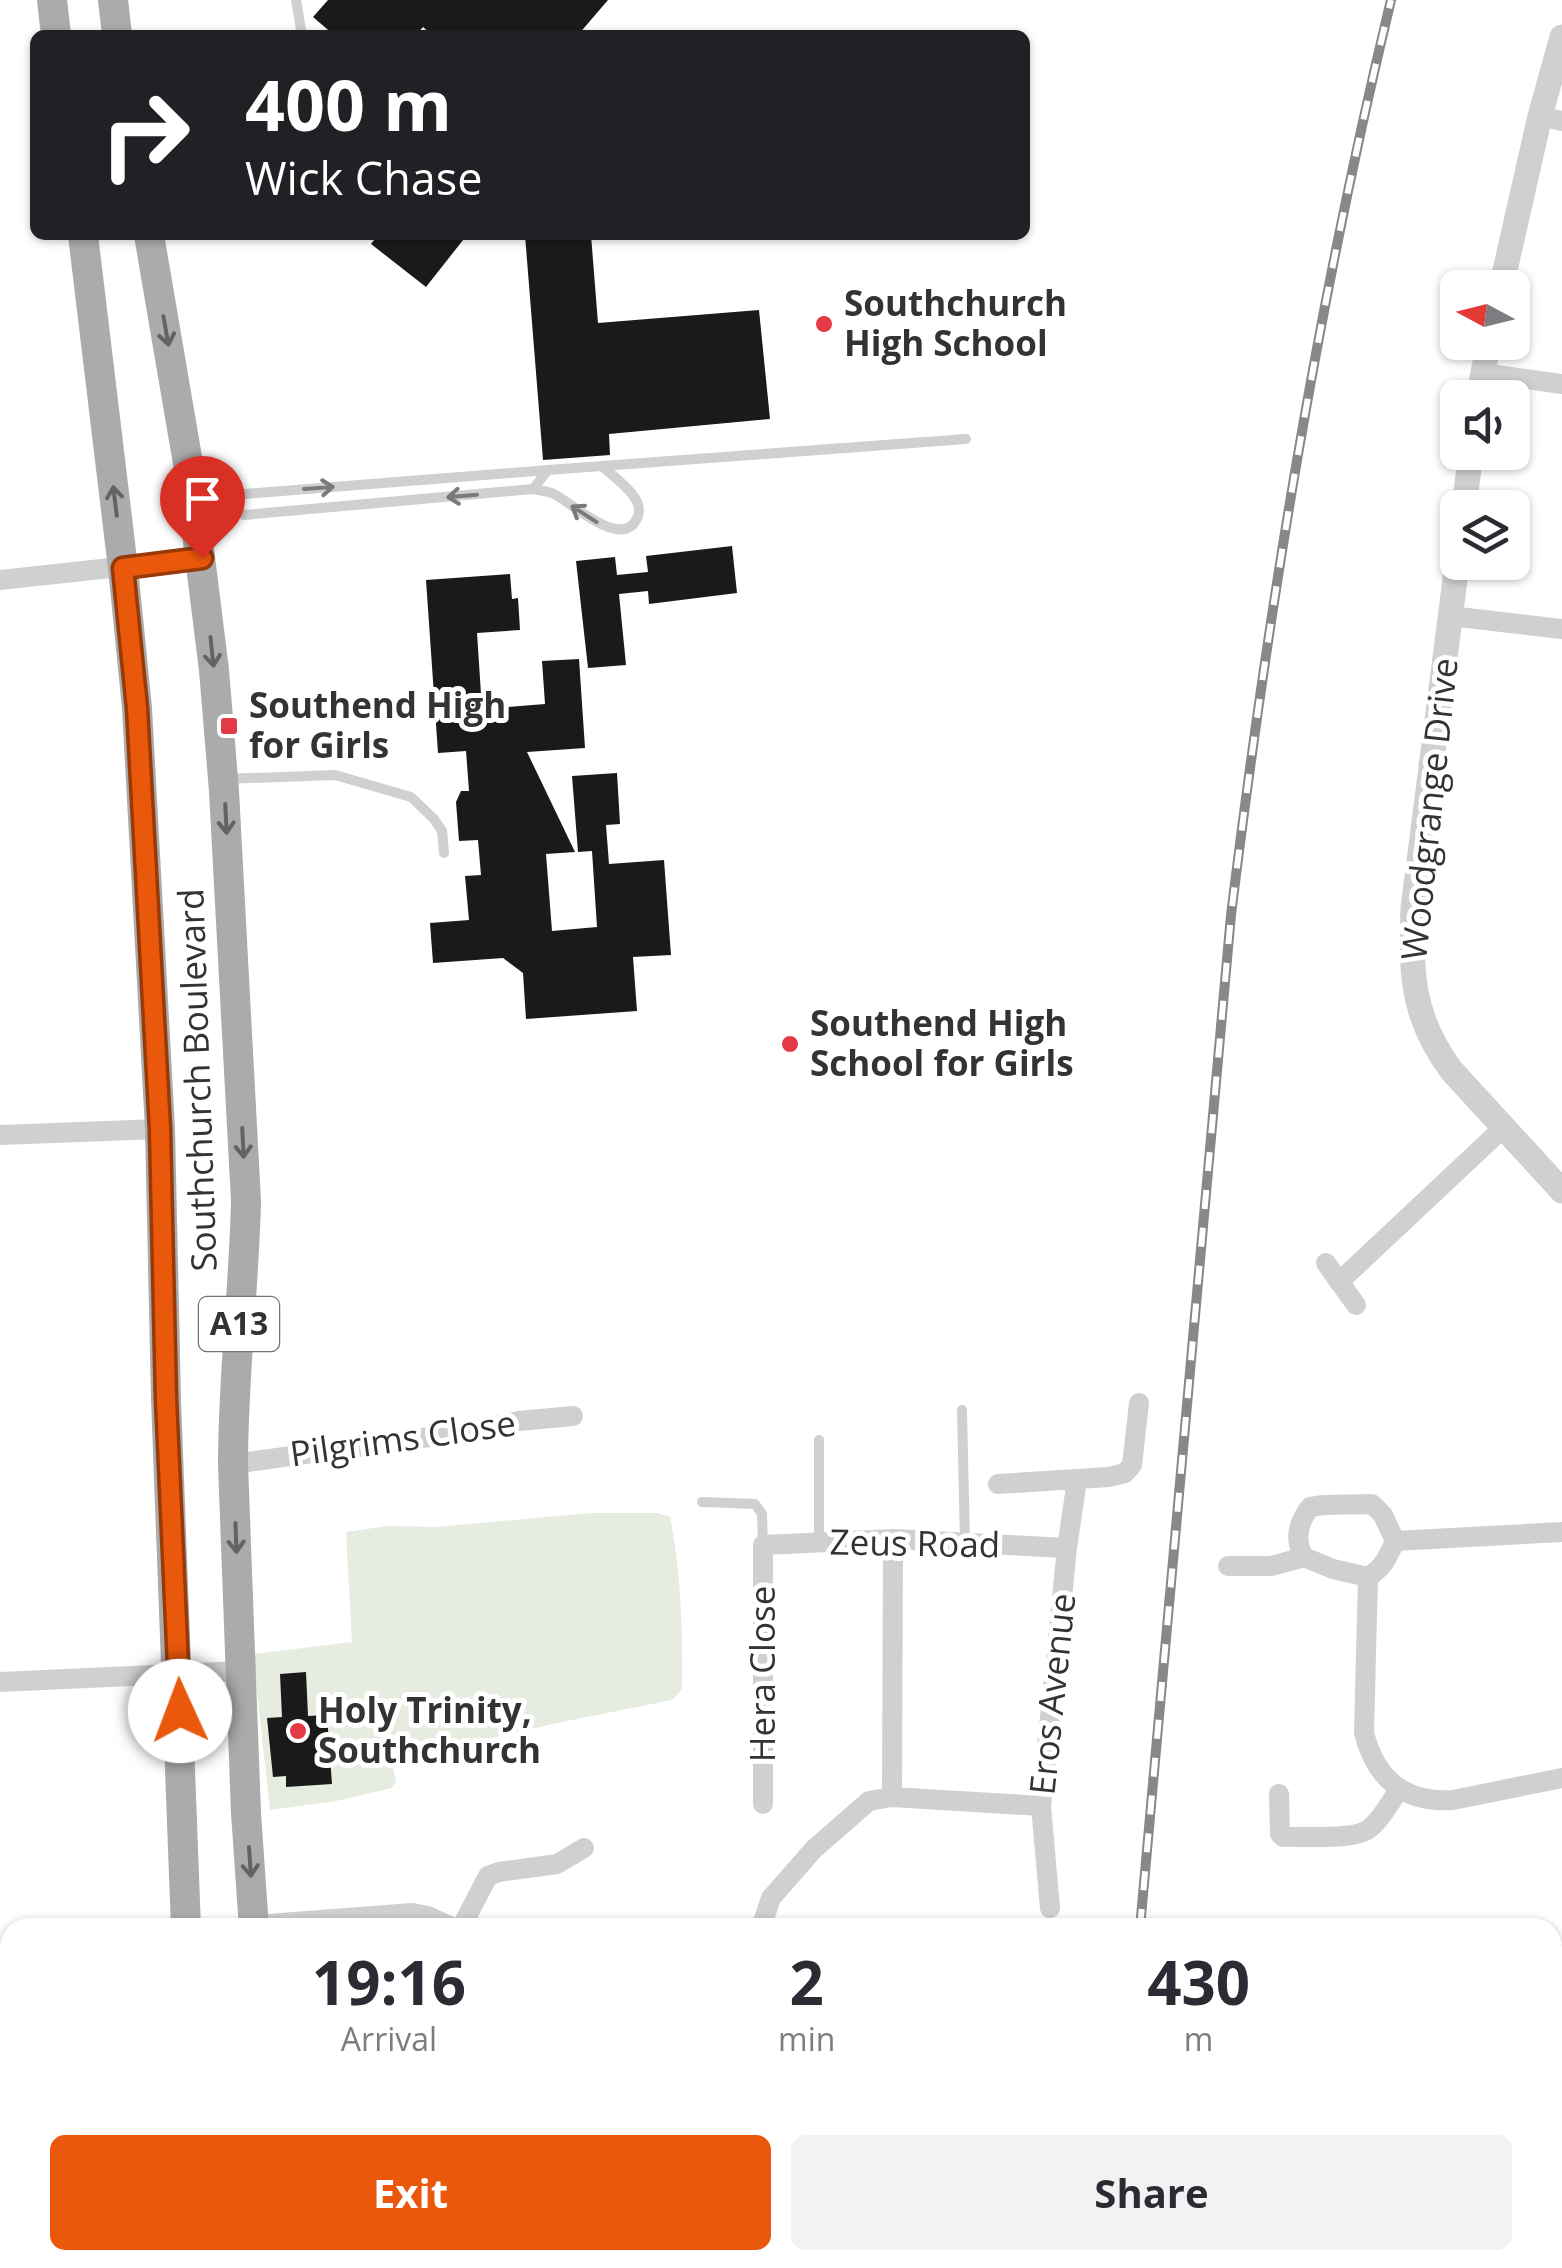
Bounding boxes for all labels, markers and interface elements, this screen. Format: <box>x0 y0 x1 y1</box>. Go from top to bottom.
text: 400 m <box>245 56 452 152</box>
icon: right <box>80 70 210 200</box>
text: Wick Chase <box>245 147 482 208</box>
north arrow <box>1440 270 1530 360</box>
map controls <box>1440 270 1530 580</box>
place label: Southchurch High School <box>844 279 1067 366</box>
marker: Southchurch High School <box>813 313 835 335</box>
one-way arrow <box>157 314 176 347</box>
button: sound <box>1440 380 1530 470</box>
pin <box>160 456 245 559</box>
icon: arrive <box>175 471 230 526</box>
one-way arrow <box>302 478 334 497</box>
one-way arrow <box>105 485 124 517</box>
one-way arrow <box>447 486 479 505</box>
button: layers <box>1440 490 1530 580</box>
one-way arrow <box>571 504 599 525</box>
one-way arrow <box>203 636 222 668</box>
street label: Woodgrange Drive <box>1389 655 1468 962</box>
place label: Southend High for Girls <box>249 681 506 768</box>
marker: Southend High for Girls <box>218 715 240 737</box>
one-way arrow <box>217 802 236 834</box>
street label: Southchurch Boulevard <box>166 888 227 1272</box>
place label: Southend High School for Girls <box>810 999 1074 1086</box>
marker: Southend High School for Girls <box>779 1033 801 1055</box>
one-way arrow <box>234 1127 253 1159</box>
road number: A13 <box>199 1297 279 1351</box>
street label: Pilgrims Close <box>287 1398 519 1477</box>
street label: Zeus Road <box>829 1518 1001 1567</box>
one-way arrow <box>226 1521 245 1553</box>
street label: Hera Close <box>738 1586 785 1762</box>
street label: Eros Avenue <box>1018 1591 1085 1797</box>
position arrow <box>128 1659 232 1763</box>
place label: Holy Trinity, Southchurch <box>318 1686 541 1773</box>
marker: Holy Trinity, Southchurch <box>287 1720 309 1742</box>
one-way arrow <box>241 1846 260 1878</box>
text: 19:16 <box>312 1941 466 2023</box>
text: 2 <box>790 1941 824 2023</box>
text: 430 <box>1147 1941 1250 2023</box>
text: Arrival <box>341 2017 437 2060</box>
text: min <box>778 2017 835 2060</box>
text: m <box>1184 2017 1213 2060</box>
button: Exit <box>50 2135 771 2250</box>
button: Share <box>791 2135 1512 2250</box>

